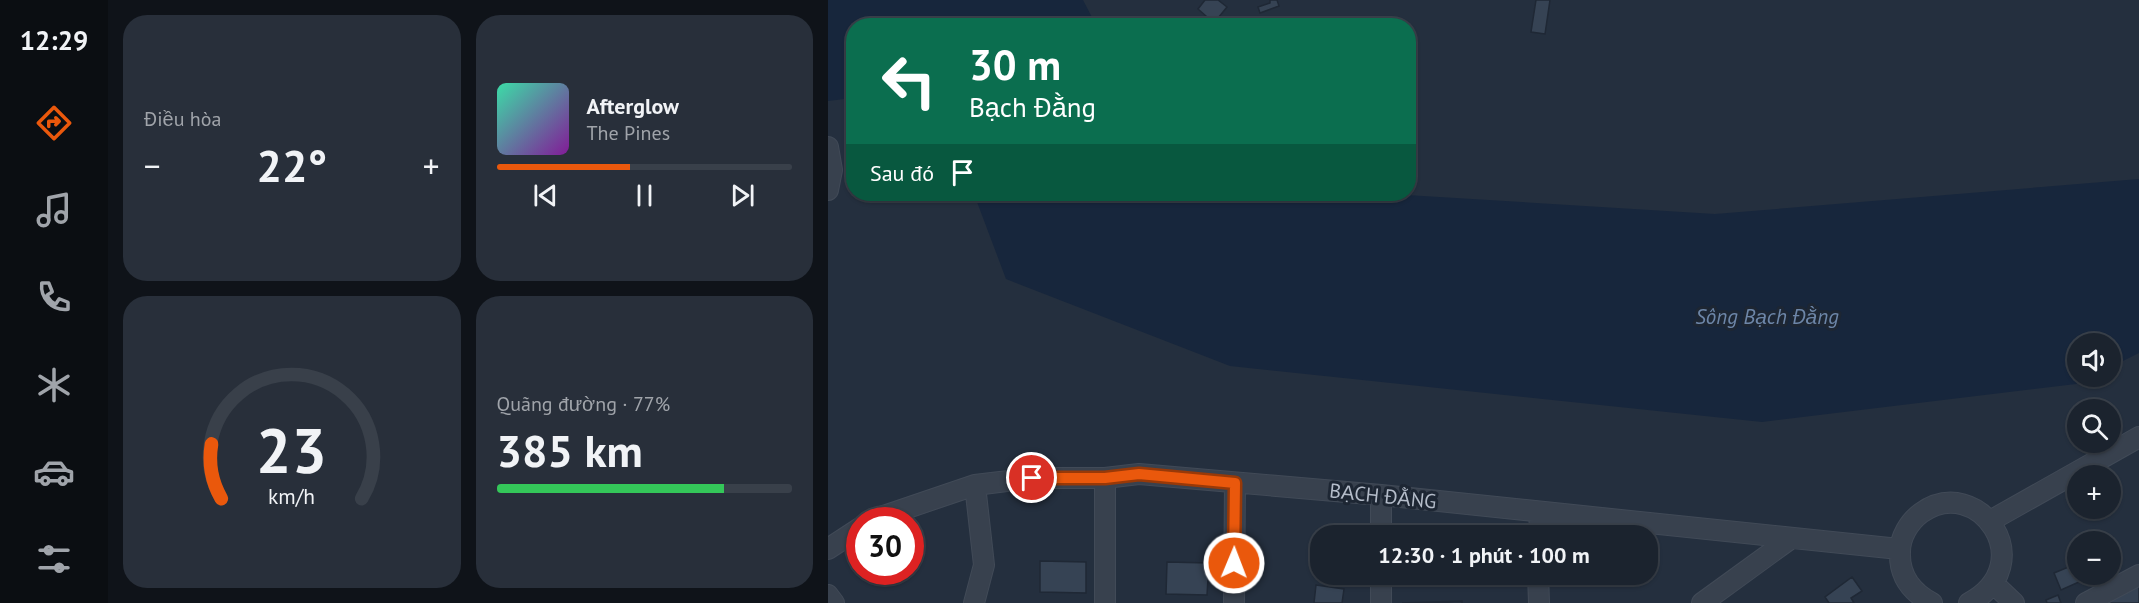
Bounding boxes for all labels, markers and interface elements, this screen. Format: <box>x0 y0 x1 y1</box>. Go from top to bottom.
text: 12:29 <box>20 23 88 57</box>
text: 30 m <box>969 37 1061 92</box>
icon: left <box>870 42 948 120</box>
text: Bạch Đằng <box>969 90 1096 124</box>
text: Afterglow <box>587 92 679 120</box>
icon: directions <box>33 102 75 144</box>
text: Điều hòa <box>144 106 221 132</box>
text: The Pines <box>587 120 670 146</box>
text: 22° <box>256 136 327 194</box>
text: − <box>144 144 161 187</box>
text: + <box>423 144 439 187</box>
icon: arrive <box>946 156 979 189</box>
text: Sau đó <box>870 159 934 187</box>
icon: previous <box>529 179 562 212</box>
icon: pause <box>628 179 661 212</box>
icon: next <box>726 179 759 212</box>
icon: music <box>33 189 75 231</box>
icon: phone <box>33 276 75 318</box>
water label: Sông Bạch Đằng <box>1695 303 1839 330</box>
map controls <box>2067 333 2121 585</box>
button: sound <box>2067 333 2121 387</box>
icon: climate <box>33 364 75 406</box>
text: Quãng đường · 77% <box>497 391 670 417</box>
button: search <box>2067 399 2121 453</box>
text: 23 <box>256 409 327 490</box>
text: 385 km <box>497 421 643 479</box>
icon: car <box>33 451 75 493</box>
pin <box>1006 452 1057 503</box>
icon: arrive <box>1015 461 1048 494</box>
button: + <box>2067 465 2121 519</box>
street label: BẠCH ĐẰNG <box>1328 477 1438 515</box>
text: km/h <box>268 482 315 510</box>
speed limit sign: 30 <box>846 507 924 585</box>
position arrow <box>1202 531 1266 595</box>
button: − <box>2067 531 2121 585</box>
icon: filters <box>33 538 75 580</box>
text: 12:30 · 1 phút · 100 m <box>1378 541 1590 569</box>

